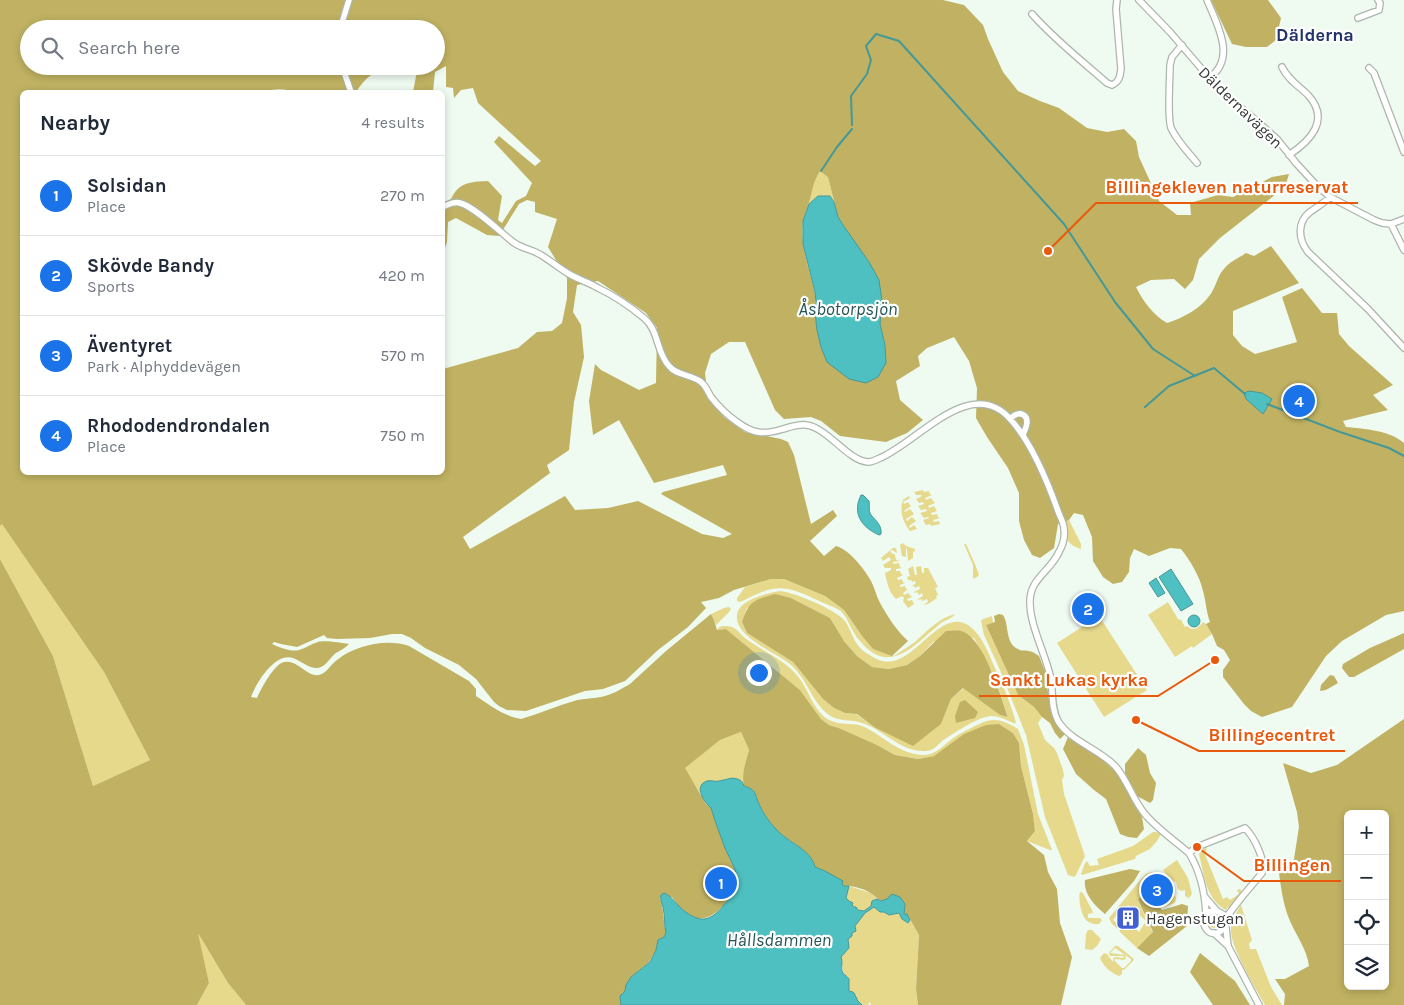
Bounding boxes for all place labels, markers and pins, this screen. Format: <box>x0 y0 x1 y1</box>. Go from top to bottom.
callout: Billingekleven naturreservat <box>1096 170 1358 203</box>
pin: 4 <box>1283 382 1315 420</box>
pin: 2 <box>1072 590 1104 628</box>
callout: Sankt Lukas kyrka <box>979 663 1158 696</box>
callout: Billingecentret <box>1199 718 1345 751</box>
callout: Billingen <box>1244 848 1341 881</box>
pin: 1 <box>705 864 737 902</box>
pin: 3 <box>1141 871 1173 909</box>
building icon: Hagenstugan <box>1115 905 1141 931</box>
place label: Hagenstugan <box>1146 909 1244 928</box>

